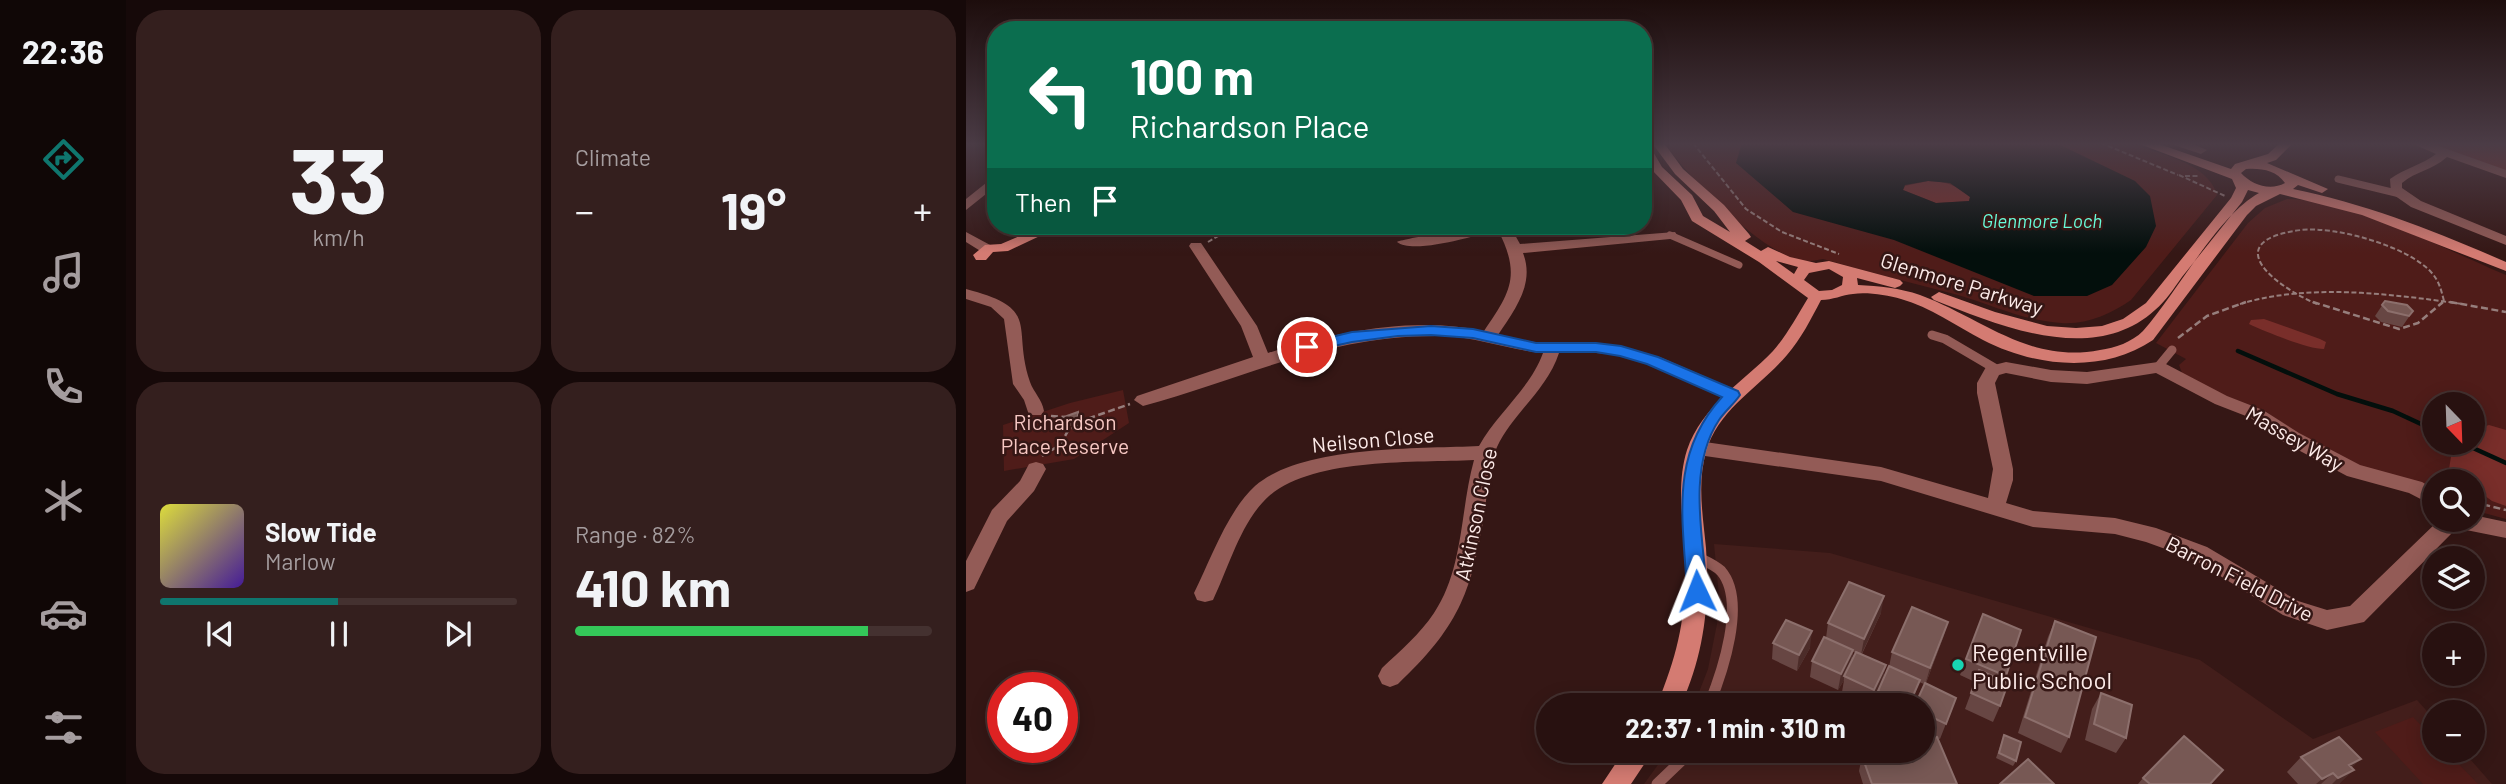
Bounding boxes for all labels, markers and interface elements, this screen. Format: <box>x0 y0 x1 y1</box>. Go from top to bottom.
text: 22:36 <box>22 32 104 70</box>
text: 100 m <box>1130 46 1254 105</box>
icon: left <box>1015 49 1106 140</box>
text: Richardson Place <box>1130 106 1370 144</box>
text: 33 <box>289 123 388 232</box>
icon: directions <box>39 135 88 184</box>
text: Climate <box>575 143 651 171</box>
text: 19° <box>721 178 786 240</box>
icon: arrive <box>1086 182 1124 220</box>
text: Then <box>1015 186 1072 217</box>
text: − <box>575 187 594 233</box>
text: + <box>913 187 932 233</box>
water label: Glenmore Loch <box>1982 209 2102 232</box>
text: km/h <box>312 223 365 251</box>
street label: Glenmore Parkway <box>1878 246 2046 320</box>
icon: music <box>39 248 88 297</box>
pin <box>1277 317 1337 377</box>
icon: arrive <box>1288 328 1326 366</box>
icon: phone <box>39 362 88 411</box>
north arrow <box>2422 392 2485 455</box>
map controls <box>2422 392 2485 763</box>
street label: Massey Way <box>2242 400 2348 476</box>
park label: Richardson Place Reserve <box>1001 409 1129 458</box>
street label: Neilson Close <box>1311 421 1435 457</box>
street label: Atkinson Close <box>1449 446 1501 582</box>
button: search <box>2422 469 2485 532</box>
icon: climate <box>39 476 88 525</box>
text: Slow Tide <box>265 516 377 547</box>
text: Range · 82% <box>575 520 696 548</box>
street label: Barron Field Drive <box>2162 530 2318 626</box>
button: layers <box>2422 546 2485 609</box>
text: Marlow <box>265 547 336 575</box>
position arrow <box>1660 554 1734 628</box>
text: 410 km <box>575 555 731 617</box>
icon: car <box>39 589 88 638</box>
icon: previous <box>201 615 239 653</box>
icon: pause <box>320 615 358 653</box>
icon: next <box>439 615 477 653</box>
button: + <box>2422 623 2485 686</box>
place label: Regentville Public School <box>1972 637 2112 694</box>
marker: Regentville Public School <box>1950 657 1966 673</box>
speed limit sign: 40 <box>987 672 1078 763</box>
button: − <box>2422 700 2485 763</box>
icon: filters <box>39 703 88 752</box>
text: 22:37 · 1 min · 310 m <box>1625 712 1846 743</box>

